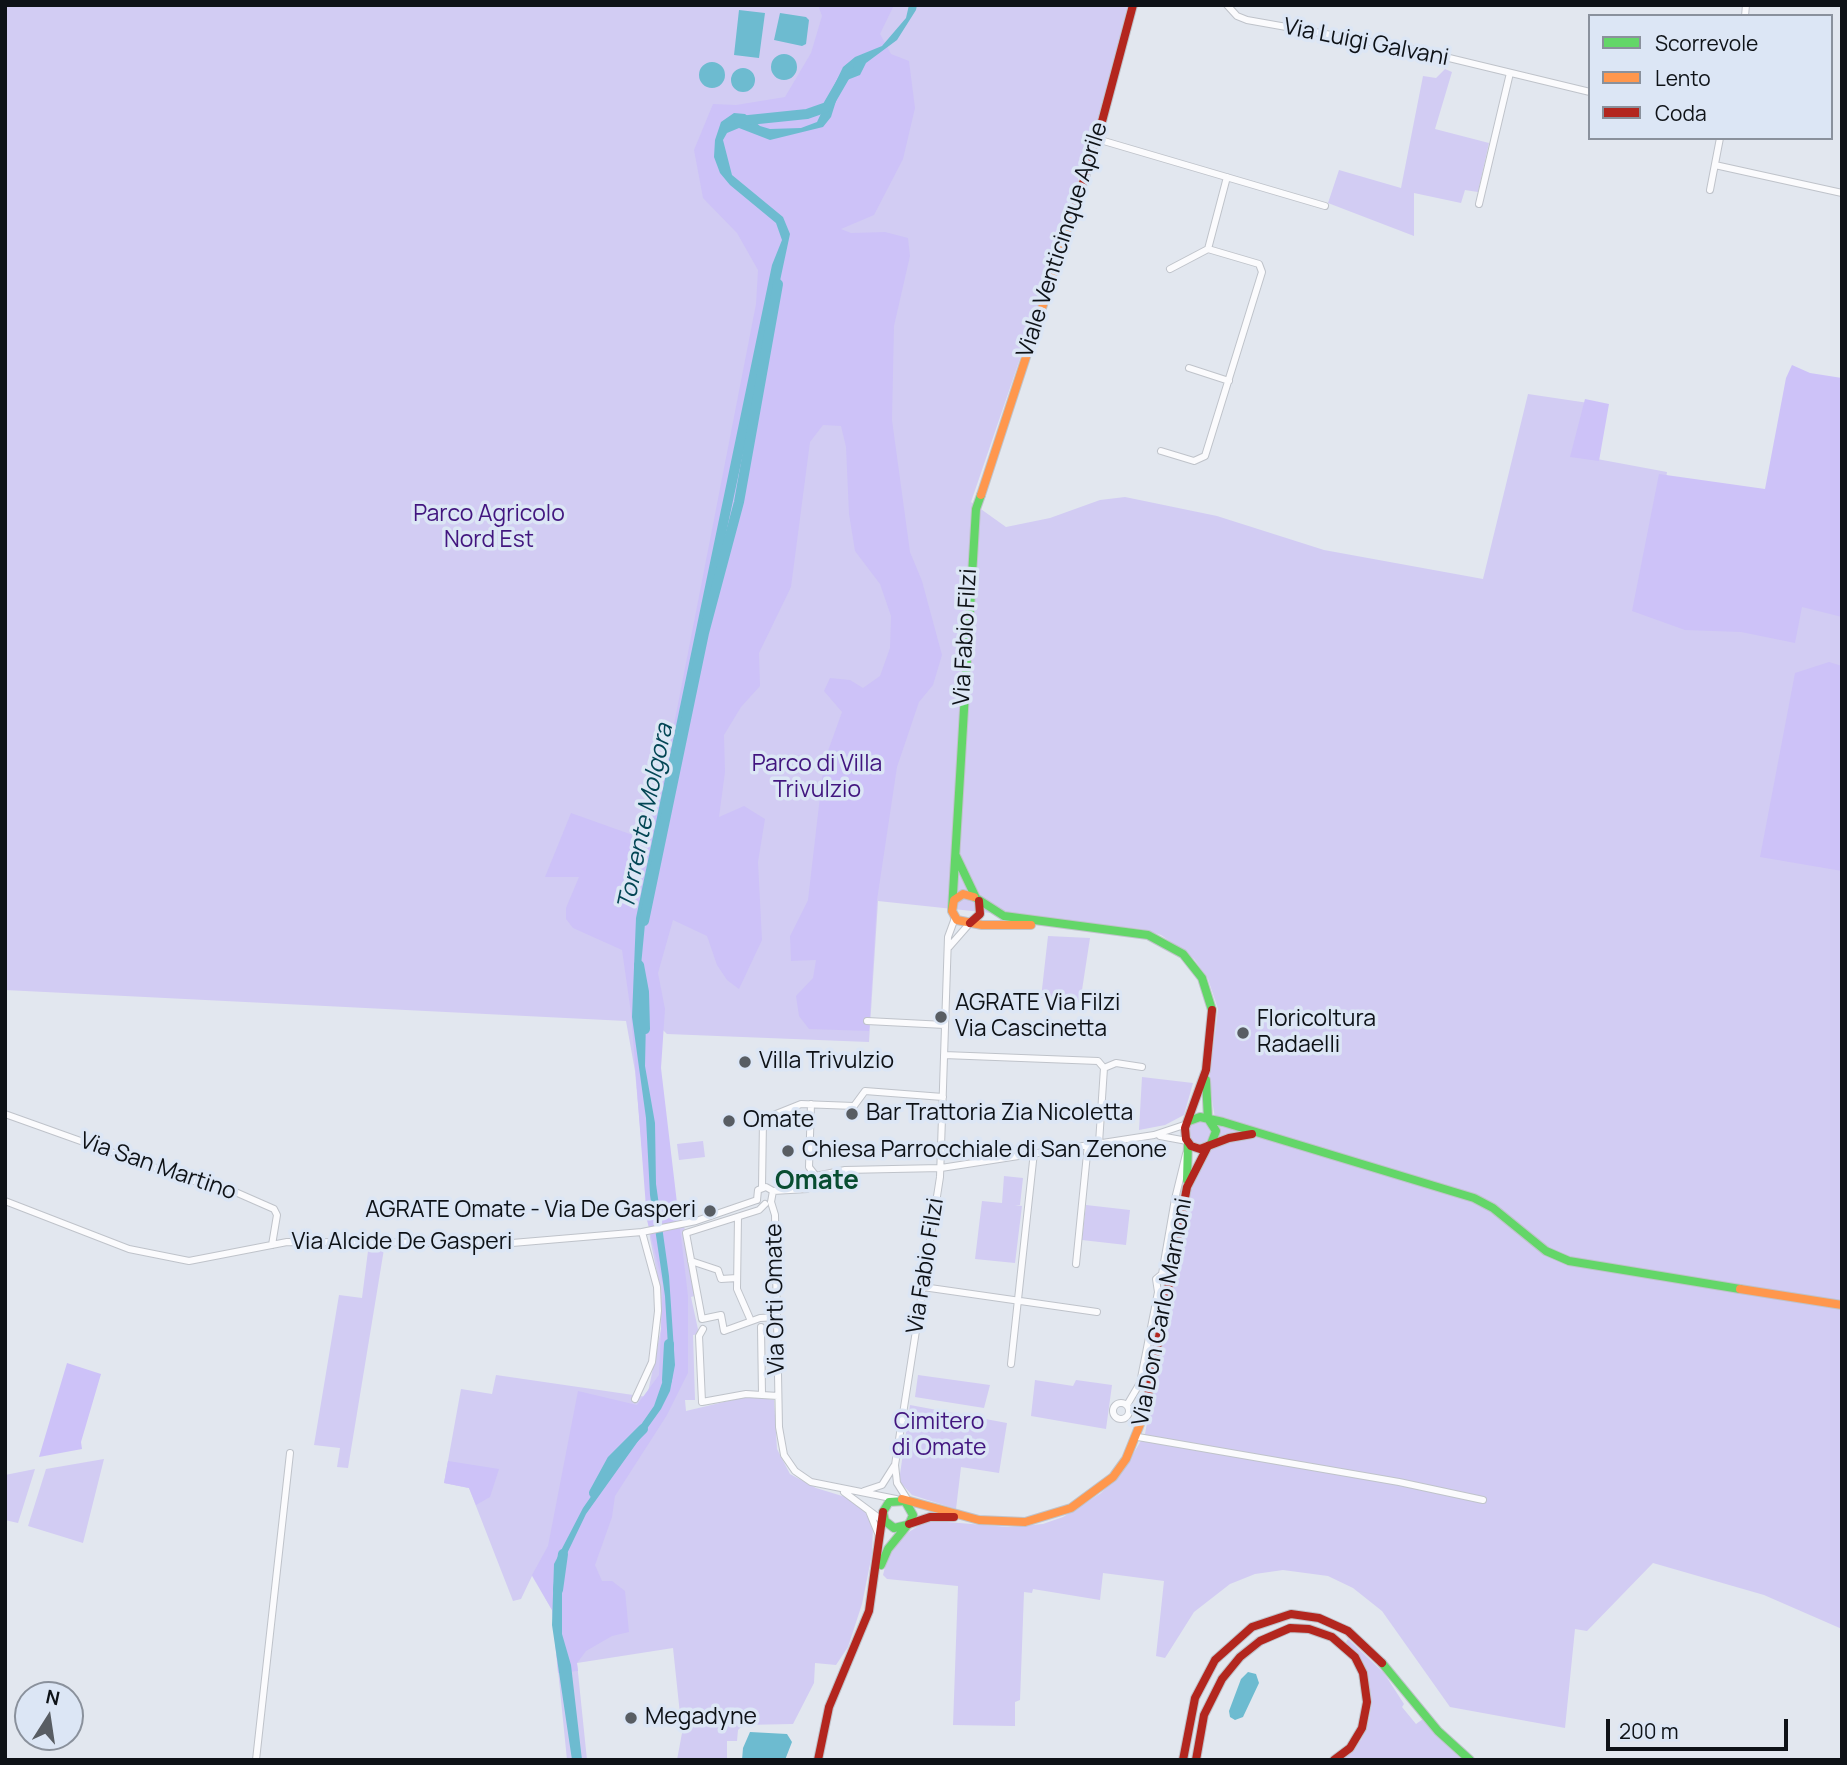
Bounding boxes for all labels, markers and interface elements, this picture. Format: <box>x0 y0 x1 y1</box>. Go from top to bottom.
street label: Via Luigi Galvani <box>1281 13 1451 73</box>
legend <box>1588 14 1833 140</box>
text: Scorrevole <box>1655 29 1758 57</box>
text: Lento <box>1655 64 1711 92</box>
text: Coda <box>1655 99 1707 127</box>
street label: Viale Venticinque Aprile <box>1012 119 1114 361</box>
park label: Parco Agricolo Nord Est <box>413 501 565 555</box>
street label: Via Fabio Filzi <box>949 568 983 706</box>
water label: Torrente Molgora <box>612 721 680 913</box>
park label: Parco di Villa Trivulzio <box>752 751 882 805</box>
place label: AGRATE Via Filzi Via Cascinetta <box>955 990 1120 1044</box>
place label: Floricoltura Radaelli <box>1257 1006 1376 1060</box>
marker: AGRATE Via Filzi Via Cascinetta <box>933 1009 949 1025</box>
marker: Floricoltura Radaelli <box>1235 1025 1251 1041</box>
place label: Villa Trivulzio <box>759 1048 894 1076</box>
marker: Villa Trivulzio <box>737 1054 753 1070</box>
place label: Bar Trattoria Zia Nicoletta <box>866 1100 1133 1128</box>
marker: Bar Trattoria Zia Nicoletta <box>844 1106 860 1122</box>
place label: Omate <box>743 1107 814 1135</box>
marker: Omate <box>721 1113 737 1129</box>
street label: Via San Martino <box>76 1127 240 1207</box>
place label: Chiesa Parrocchiale di San Zenone <box>802 1137 1167 1165</box>
marker: Chiesa Parrocchiale di San Zenone <box>780 1143 796 1159</box>
district label: Omate <box>775 1166 859 1198</box>
street label: Via Fabio Filzi <box>902 1196 950 1336</box>
street label: Via Don Carlo Marnoni <box>1127 1196 1199 1428</box>
place label: AGRATE Omate - Via De Gasperi <box>365 1197 696 1225</box>
marker: AGRATE Omate - Via De Gasperi <box>702 1203 718 1219</box>
street label: Via Orti Omate <box>761 1223 791 1375</box>
street label: Via Alcide De Gasperi <box>292 1229 512 1257</box>
park label: Cimitero di Omate <box>892 1409 986 1463</box>
north arrow <box>14 1681 84 1751</box>
text: N <box>44 1683 62 1712</box>
place label: Megadyne <box>645 1704 757 1732</box>
scale bar <box>1609 1706 1791 1750</box>
marker: Megadyne <box>623 1710 639 1726</box>
text: 200 m <box>1619 1717 1679 1745</box>

